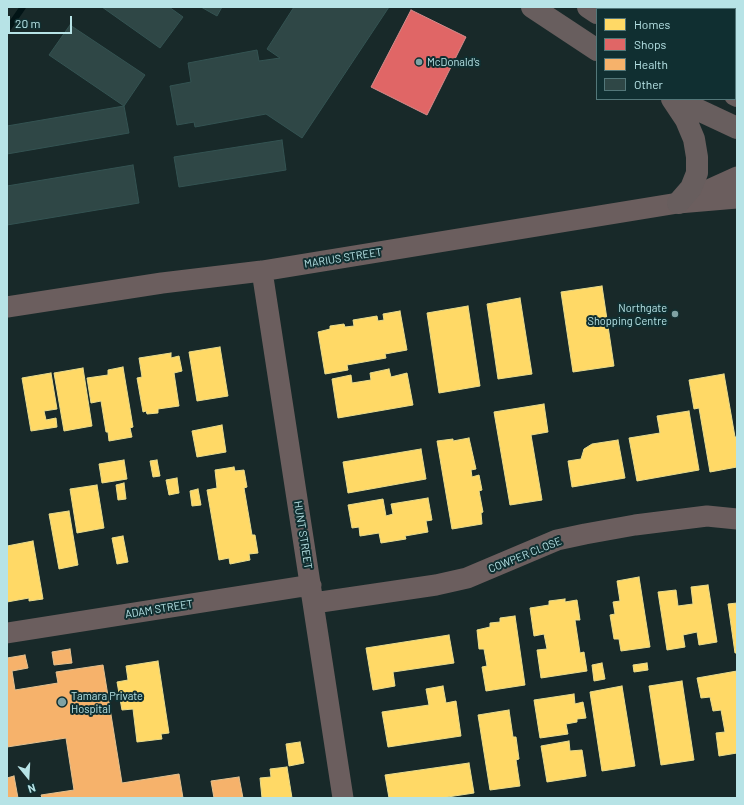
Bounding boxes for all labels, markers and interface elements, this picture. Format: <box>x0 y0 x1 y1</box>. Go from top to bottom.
scale bar <box>10 8 74 34</box>
legend <box>596 8 736 100</box>
text: 20 m <box>15 16 41 30</box>
text: Homes <box>634 17 670 31</box>
text: Shops <box>634 37 666 51</box>
place label: McDonald's <box>427 55 480 69</box>
marker: McDonald's <box>414 57 424 67</box>
text: Health <box>634 57 668 71</box>
text: Other <box>634 77 663 91</box>
street label: MARIUS STREET <box>303 245 383 271</box>
place label: Northgate Shopping Centre <box>587 301 667 327</box>
marker: Northgate Shopping Centre <box>670 309 680 319</box>
street label: HUNT STREET <box>291 500 315 570</box>
street label: COWPER CLOSE <box>486 534 564 576</box>
street label: ADAM STREET <box>124 597 194 621</box>
place label: Tamara Private Hospital <box>71 689 143 715</box>
marker: Tamara Private Hospital <box>56 696 68 708</box>
north arrow <box>8 757 48 797</box>
text: N <box>26 782 37 796</box>

